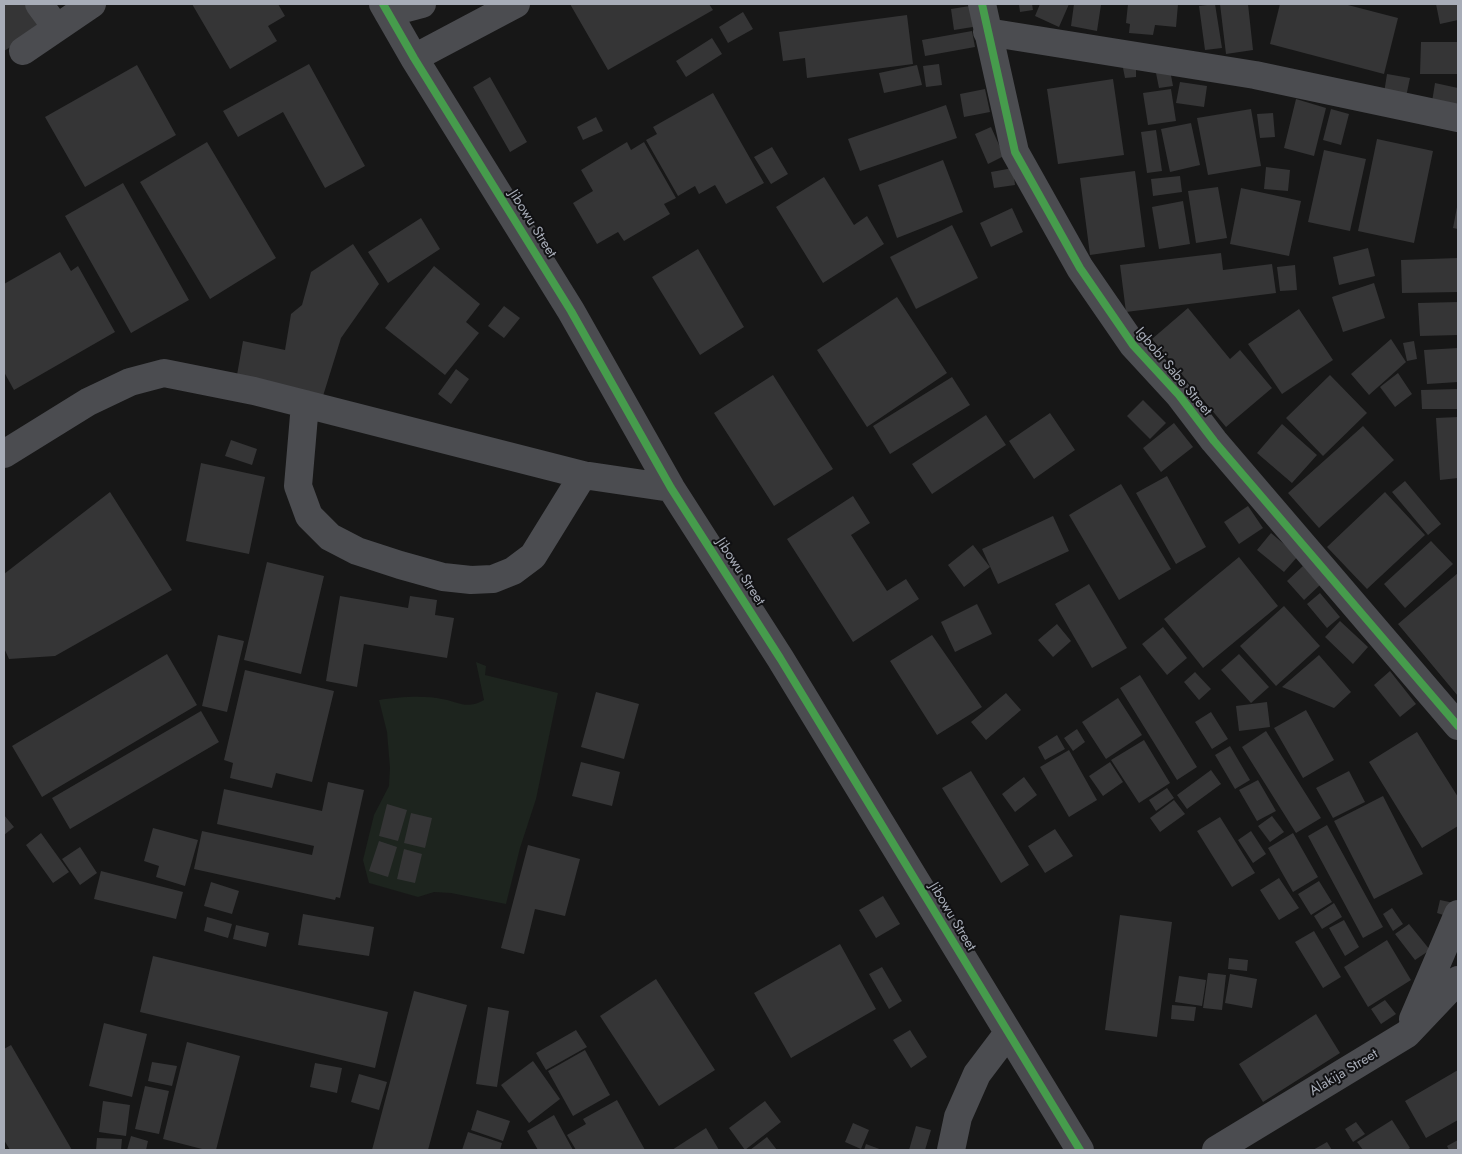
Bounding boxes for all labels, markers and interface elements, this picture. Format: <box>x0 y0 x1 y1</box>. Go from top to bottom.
street label: Jibowu Street <box>505 187 559 261</box>
street label: Igbobi Sabe Street <box>1131 324 1215 420</box>
street label: Jibowu Street <box>712 535 768 609</box>
street label: Jibowu Street <box>925 880 979 954</box>
street label: Alakija Street <box>1307 1046 1381 1100</box>

